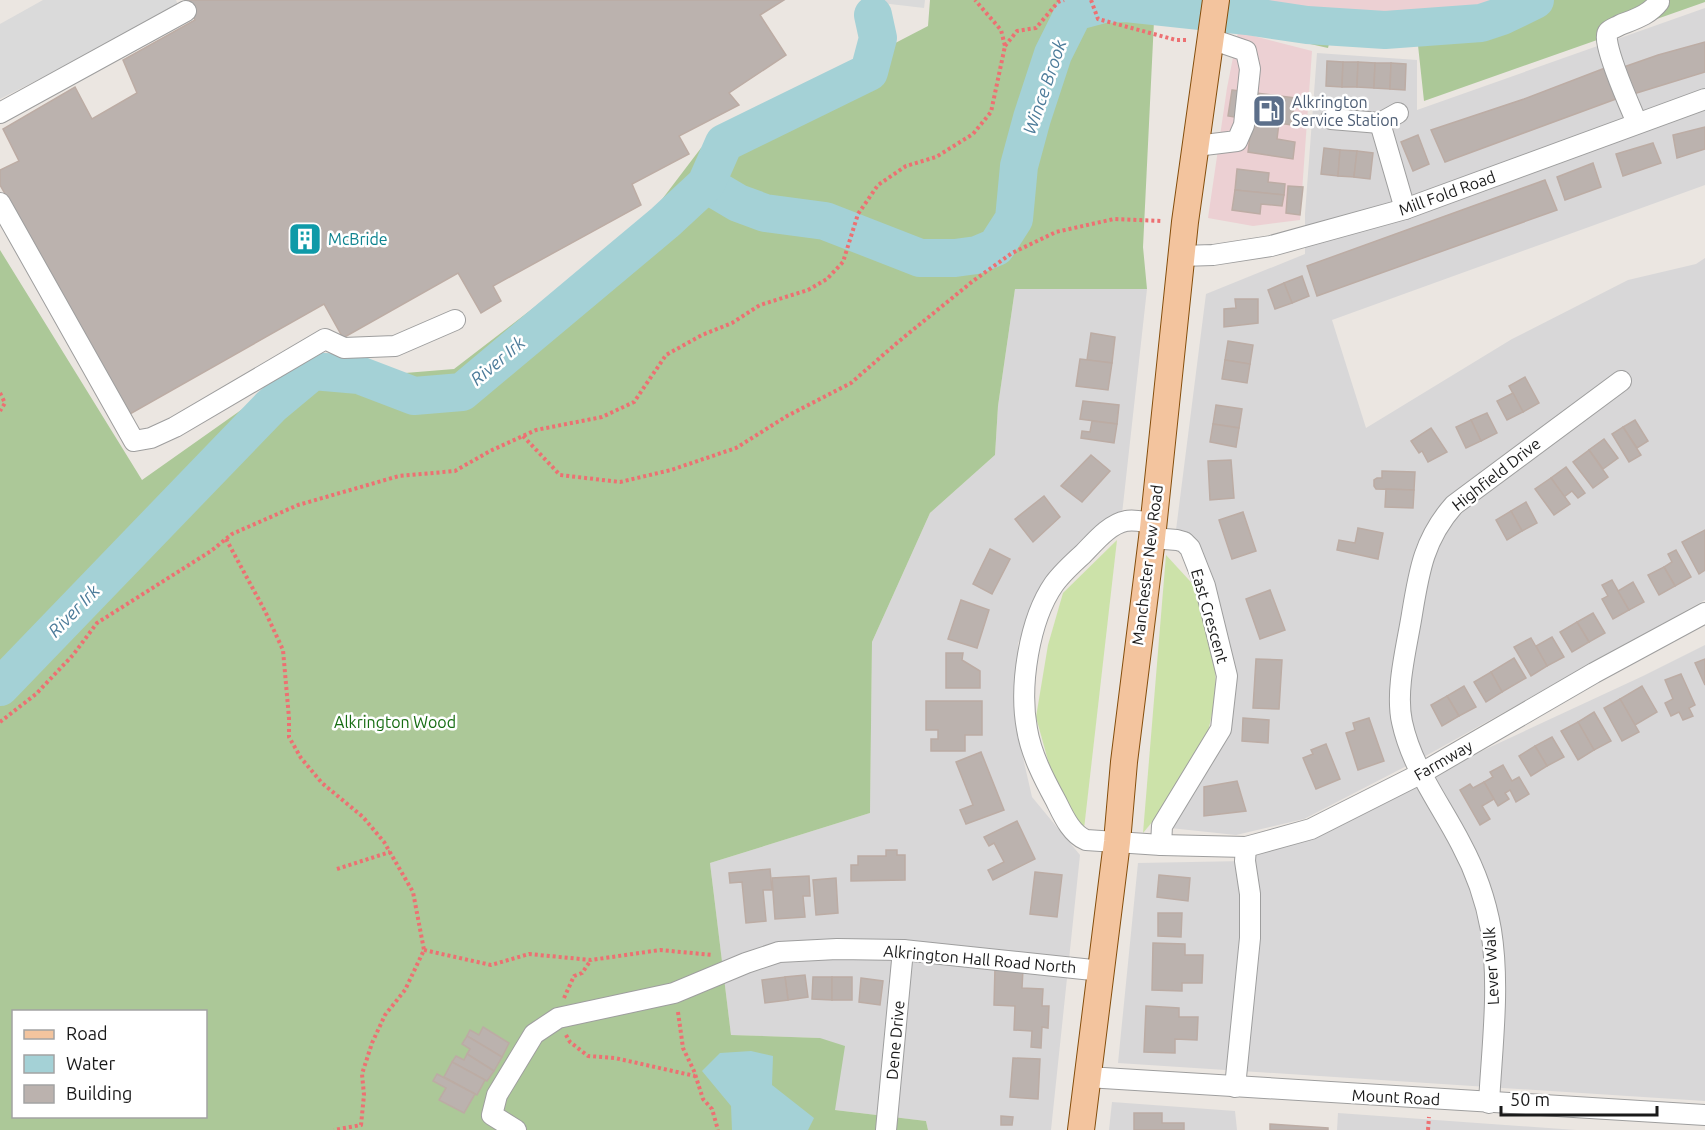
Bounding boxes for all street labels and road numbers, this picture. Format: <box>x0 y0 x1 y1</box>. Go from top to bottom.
street label: Mill Fold Road <box>1396 167 1498 219</box>
street label: Highfield Drive <box>1448 434 1544 514</box>
street label: Manchester New Road <box>1128 484 1166 646</box>
street label: East Crescent <box>1188 567 1232 666</box>
street label: Farmway <box>1411 736 1476 784</box>
street label: Lever Walk <box>1480 926 1502 1006</box>
street label: Alkrington Hall Road North <box>883 942 1077 976</box>
street label: Dene Drive <box>883 1000 907 1080</box>
street label: Mount Road <box>1351 1086 1441 1108</box>

